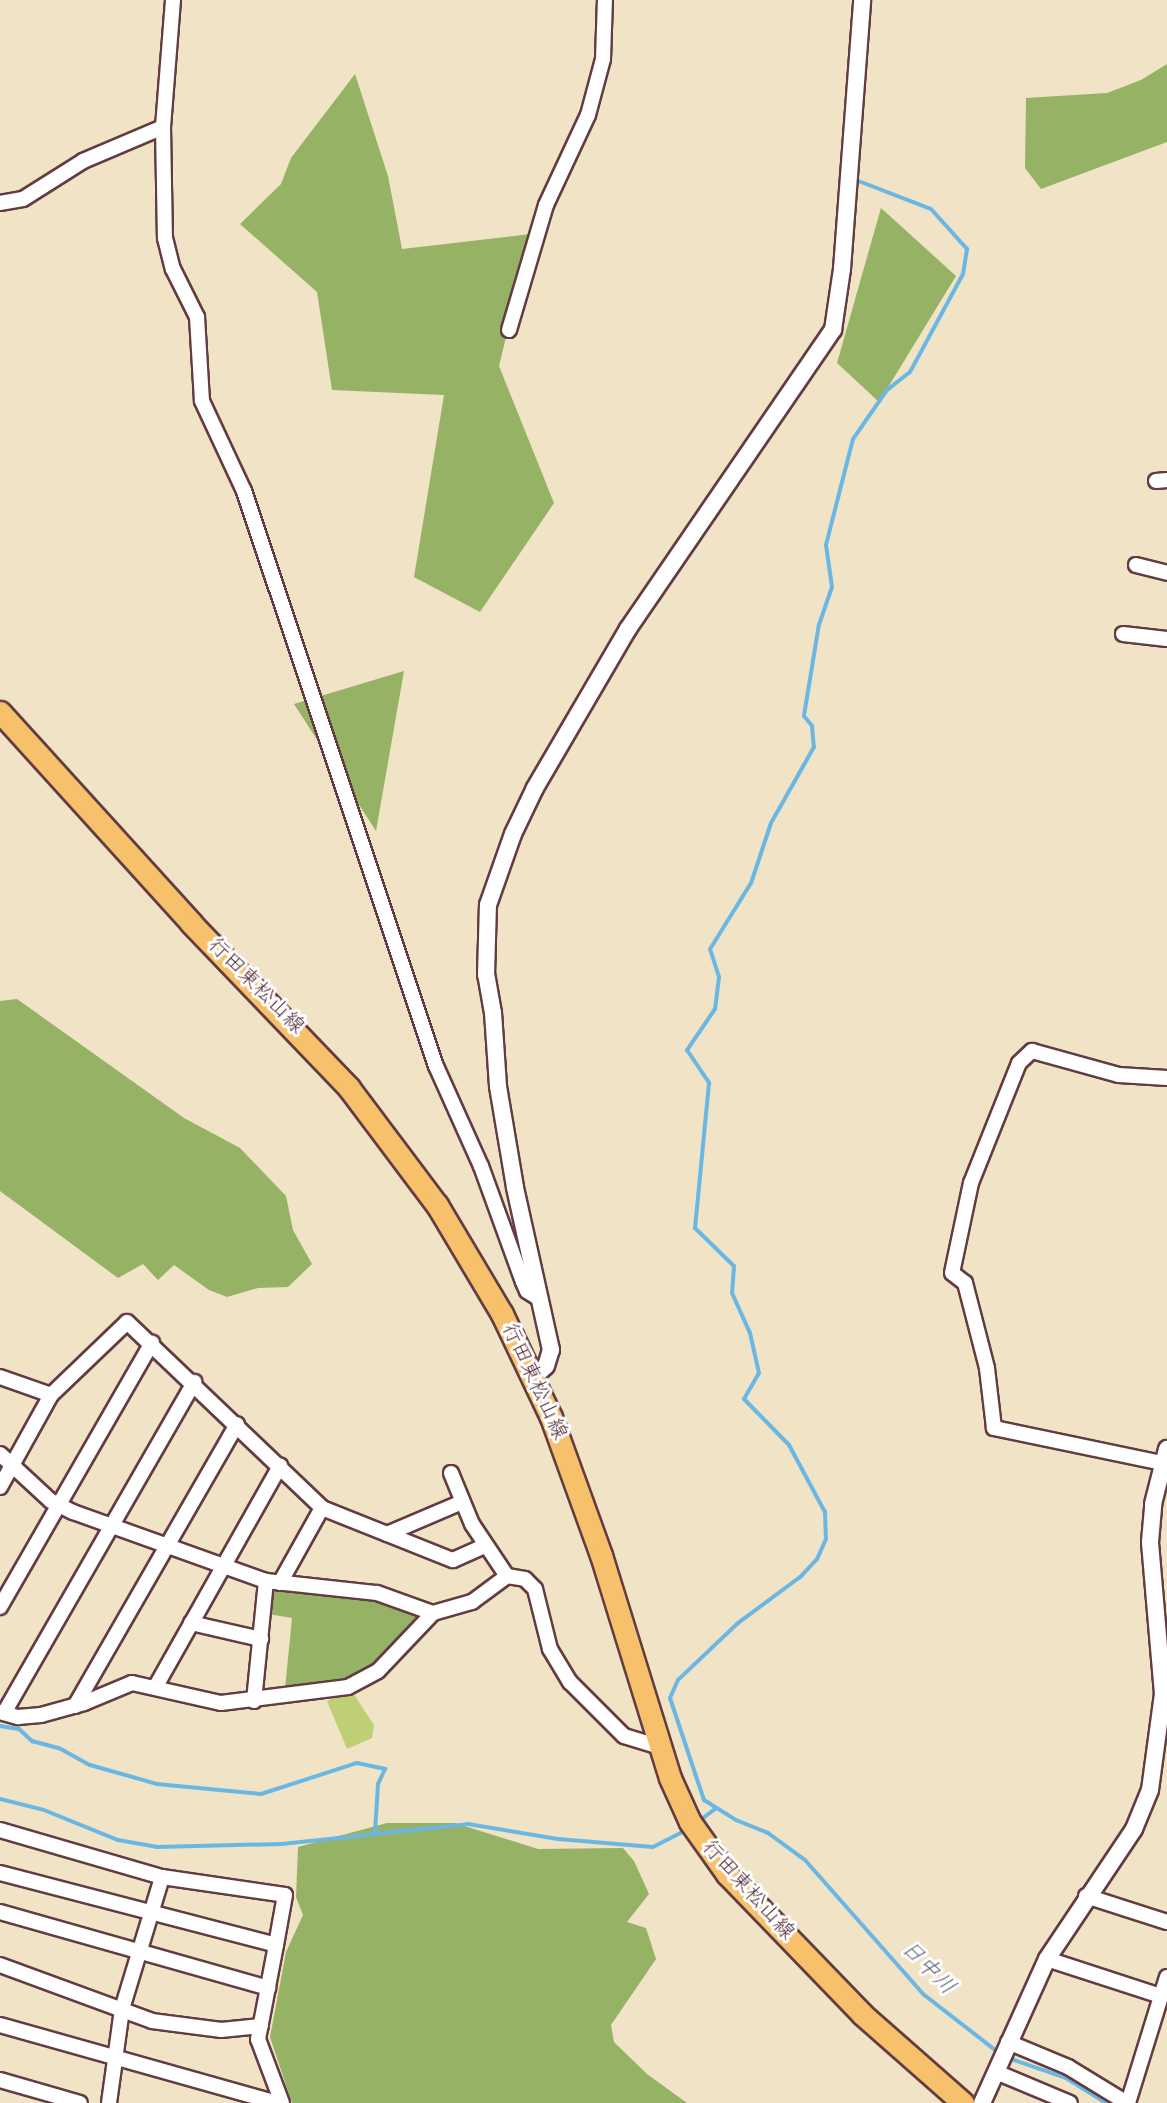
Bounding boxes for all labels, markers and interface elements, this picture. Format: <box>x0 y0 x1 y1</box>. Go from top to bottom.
street label: 行田東松山線 <box>202 934 308 1040</box>
street label: 行田東松山線 <box>495 1320 571 1444</box>
street label: 行田東松山線 <box>695 1836 799 1946</box>
water label: 日中川 <box>894 1936 960 2002</box>

